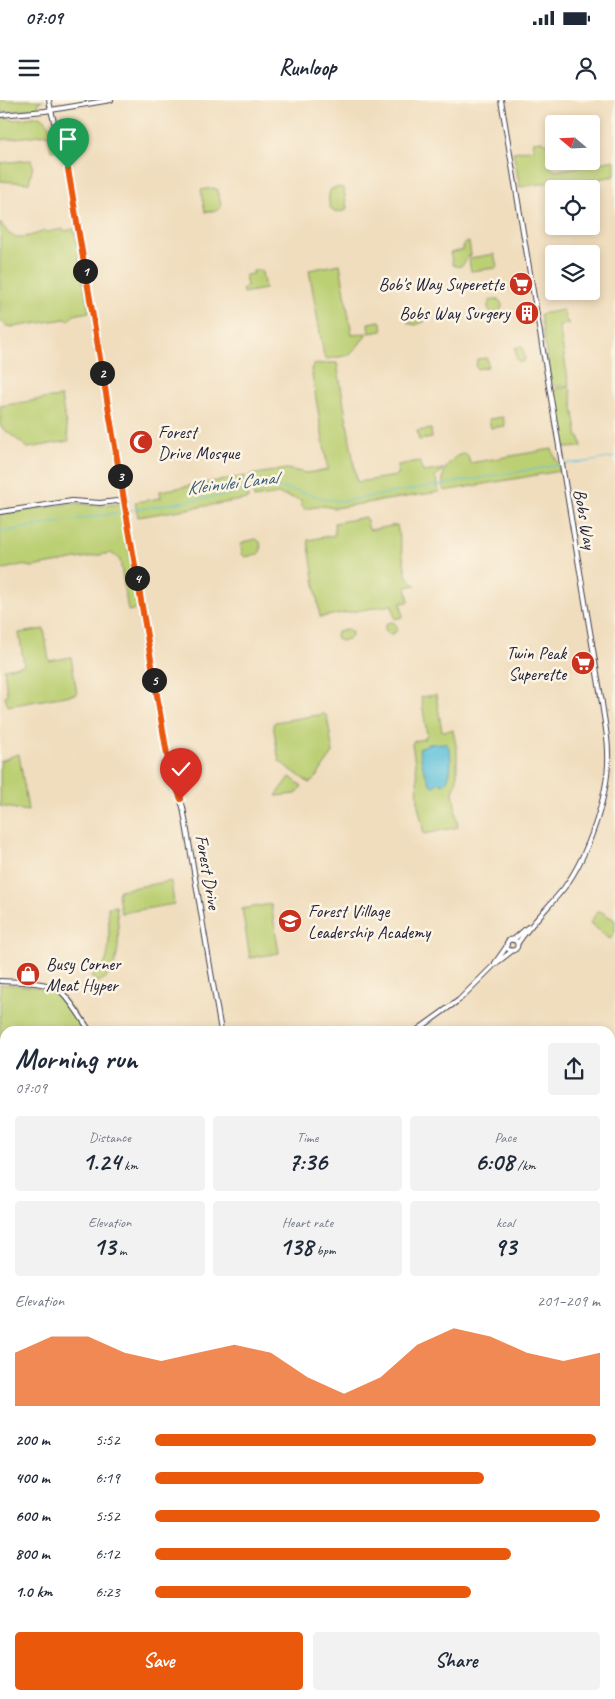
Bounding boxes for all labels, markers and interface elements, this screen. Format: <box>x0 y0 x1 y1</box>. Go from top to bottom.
text: 07:09 <box>25 6 63 30</box>
icon: menu <box>15 54 43 82</box>
text: Runloop <box>279 54 336 82</box>
icon: person <box>572 54 600 82</box>
north arrow <box>545 115 600 170</box>
map controls <box>545 115 600 300</box>
pin <box>47 118 89 169</box>
icon: arrive <box>54 125 82 153</box>
button: locate <box>545 180 600 235</box>
button: layers <box>545 245 600 300</box>
pin: 1 <box>72 258 98 284</box>
text: 1 <box>82 263 89 280</box>
supermarket icon: Bob's Way Superette <box>508 271 534 297</box>
place label: Bob's Way Superette <box>378 273 505 295</box>
building icon: Bobs Way Surgery <box>514 300 540 326</box>
place label: Bobs Way Surgery <box>399 302 512 324</box>
pin: 2 <box>90 360 114 386</box>
text: 2 <box>99 365 106 382</box>
place label: Forest Drive Mosque <box>158 421 240 464</box>
mosque icon: Forest Drive Mosque <box>128 429 154 455</box>
pin: 3 <box>108 464 132 488</box>
water label: Kleinvlei Canal <box>185 465 284 500</box>
text: 3 <box>117 468 124 485</box>
street label: Bobs Way <box>569 487 601 552</box>
pin: 4 <box>124 566 150 590</box>
text: 4 <box>134 570 141 587</box>
place label: Twin Peak Superette <box>506 642 567 685</box>
supermarket icon: Twin Peak Superette <box>570 650 596 676</box>
pin: 5 <box>142 668 166 692</box>
text: 5 <box>151 672 158 689</box>
pin <box>160 748 202 799</box>
icon: check <box>167 755 195 783</box>
street label: Forest Drive <box>191 833 226 912</box>
place label: Forest Village Leadership Academy <box>308 900 432 943</box>
school or university icon: Forest Village Leadership Academy <box>277 908 303 934</box>
place label: Busy Corner Meat Hyper <box>46 953 122 996</box>
shop icon: Busy Corner Meat Hyper <box>15 961 41 987</box>
text: Morning run <box>15 1041 137 1076</box>
button: share <box>548 1043 600 1095</box>
text: 07:09 <box>15 1078 47 1098</box>
text: Distance <box>89 1129 131 1146</box>
text: Time <box>297 1129 318 1146</box>
text: Pace <box>494 1129 516 1146</box>
text: 1.24 <box>82 1146 121 1178</box>
text: 7:36 <box>288 1146 327 1178</box>
text: 6:08 <box>475 1146 514 1178</box>
text: km <box>121 1157 138 1174</box>
text: /km <box>514 1157 536 1174</box>
text: Elevation <box>88 1214 131 1231</box>
text: Heart rate <box>282 1214 333 1231</box>
text: kcal <box>496 1214 514 1231</box>
text: 13 <box>93 1231 115 1263</box>
text: 138 <box>279 1231 313 1263</box>
text: 93 <box>494 1231 516 1263</box>
text: m <box>115 1242 127 1259</box>
text: bpm <box>313 1242 336 1259</box>
text: Elevation <box>15 1291 64 1311</box>
text: 201–209 m <box>537 1291 600 1311</box>
text: 200 m <box>15 1430 50 1450</box>
text: 5:52 <box>95 1430 120 1450</box>
text: 400 m <box>15 1468 50 1488</box>
text: 6:19 <box>95 1468 120 1488</box>
text: 600 m <box>15 1506 50 1526</box>
text: 5:52 <box>95 1506 120 1526</box>
text: 800 m <box>15 1544 50 1564</box>
text: 6:12 <box>95 1544 120 1564</box>
text: 1.0 km <box>15 1582 52 1602</box>
text: 6:23 <box>95 1582 120 1602</box>
button: Save <box>15 1632 303 1690</box>
button: Share <box>313 1632 600 1690</box>

